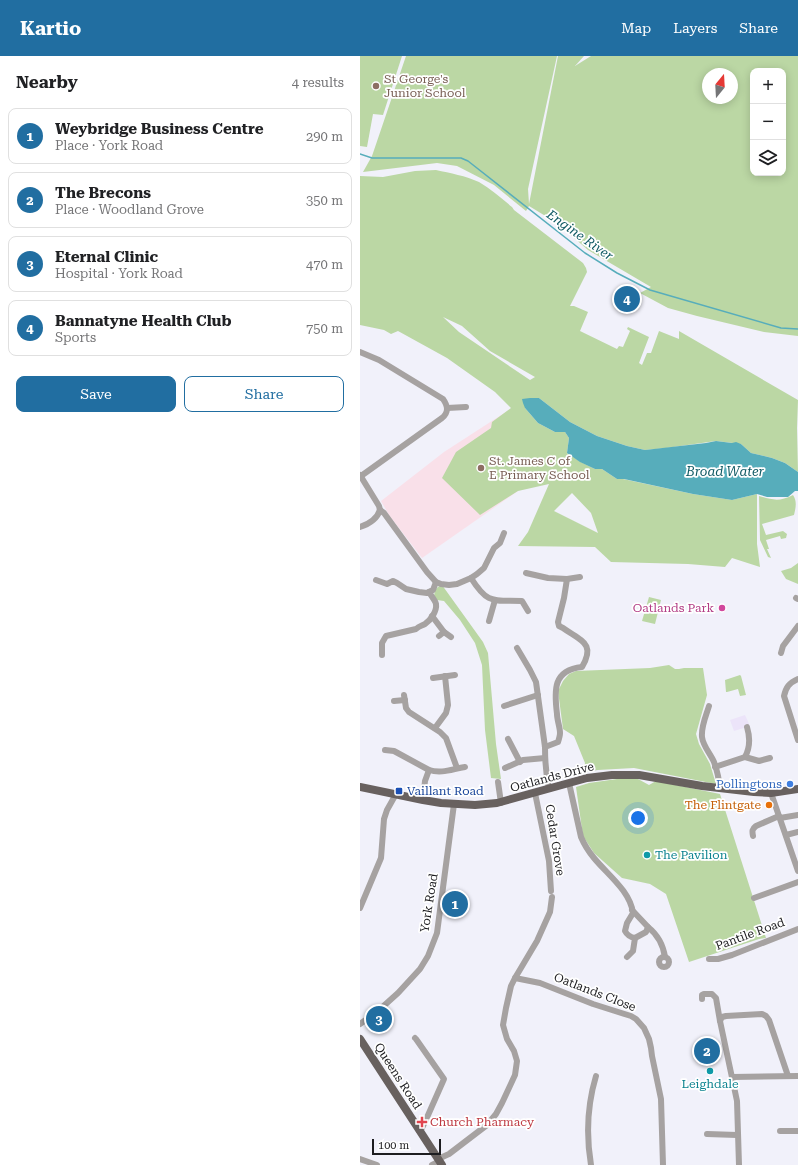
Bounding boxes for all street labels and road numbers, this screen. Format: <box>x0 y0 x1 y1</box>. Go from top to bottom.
street label: Oatlands Drive <box>509 759 596 795</box>
street label: Cedar Grove <box>542 803 568 877</box>
street label: York Road <box>417 872 441 934</box>
street label: Pantile Road <box>713 915 787 953</box>
street label: Oatlands Close <box>552 970 638 1014</box>
street label: Queens Road <box>371 1040 425 1112</box>

